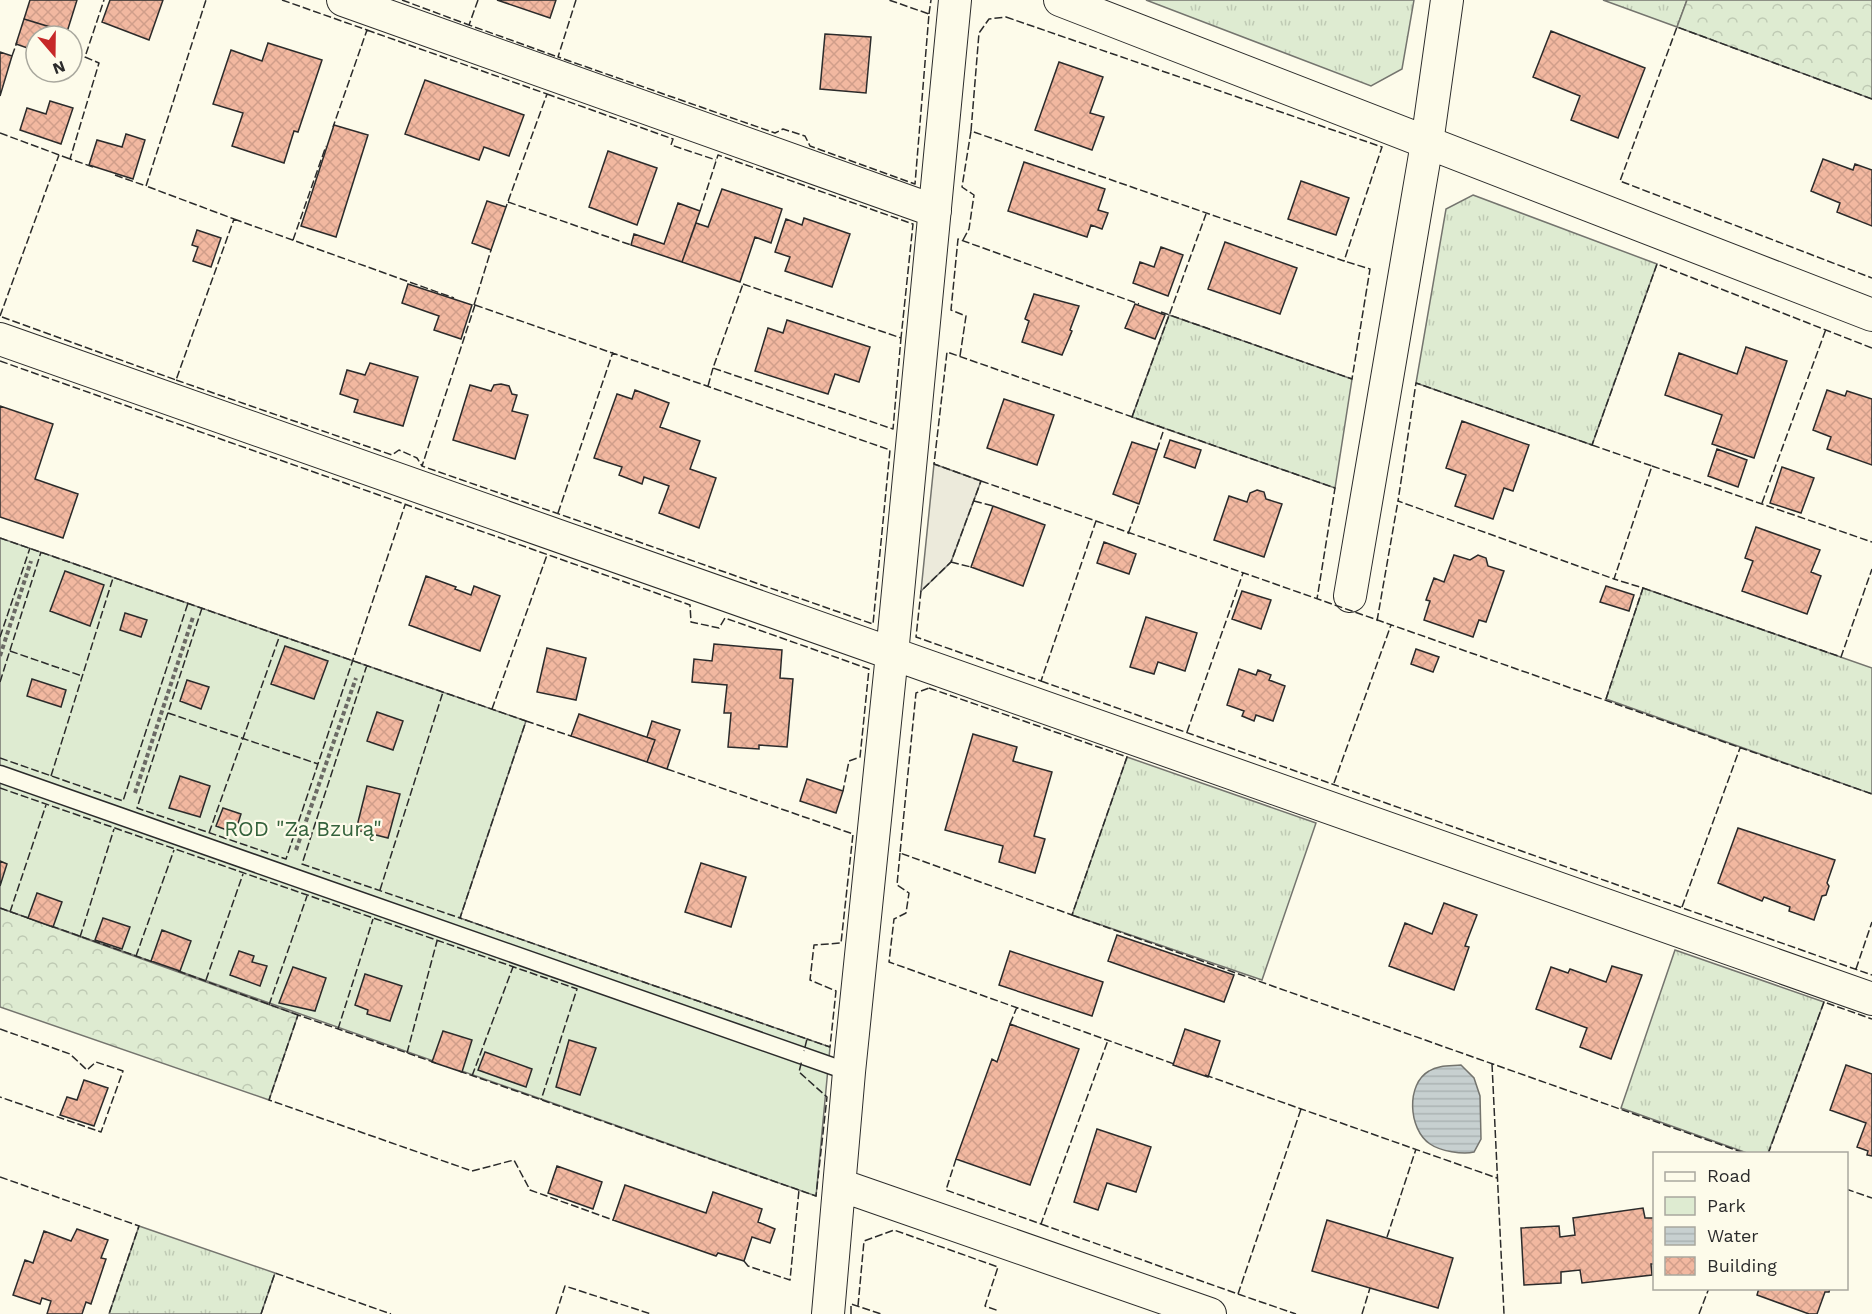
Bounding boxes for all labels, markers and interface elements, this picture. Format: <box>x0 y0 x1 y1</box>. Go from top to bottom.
north arrow <box>24 24 84 84</box>
text: N <box>50 57 68 79</box>
park label: ROD "Za Bzurą" <box>224 816 382 841</box>
legend <box>1653 1152 1848 1290</box>
text: Road <box>1707 1165 1751 1186</box>
text: Park <box>1707 1195 1746 1216</box>
text: Water <box>1707 1225 1759 1246</box>
text: Building <box>1707 1255 1777 1276</box>

